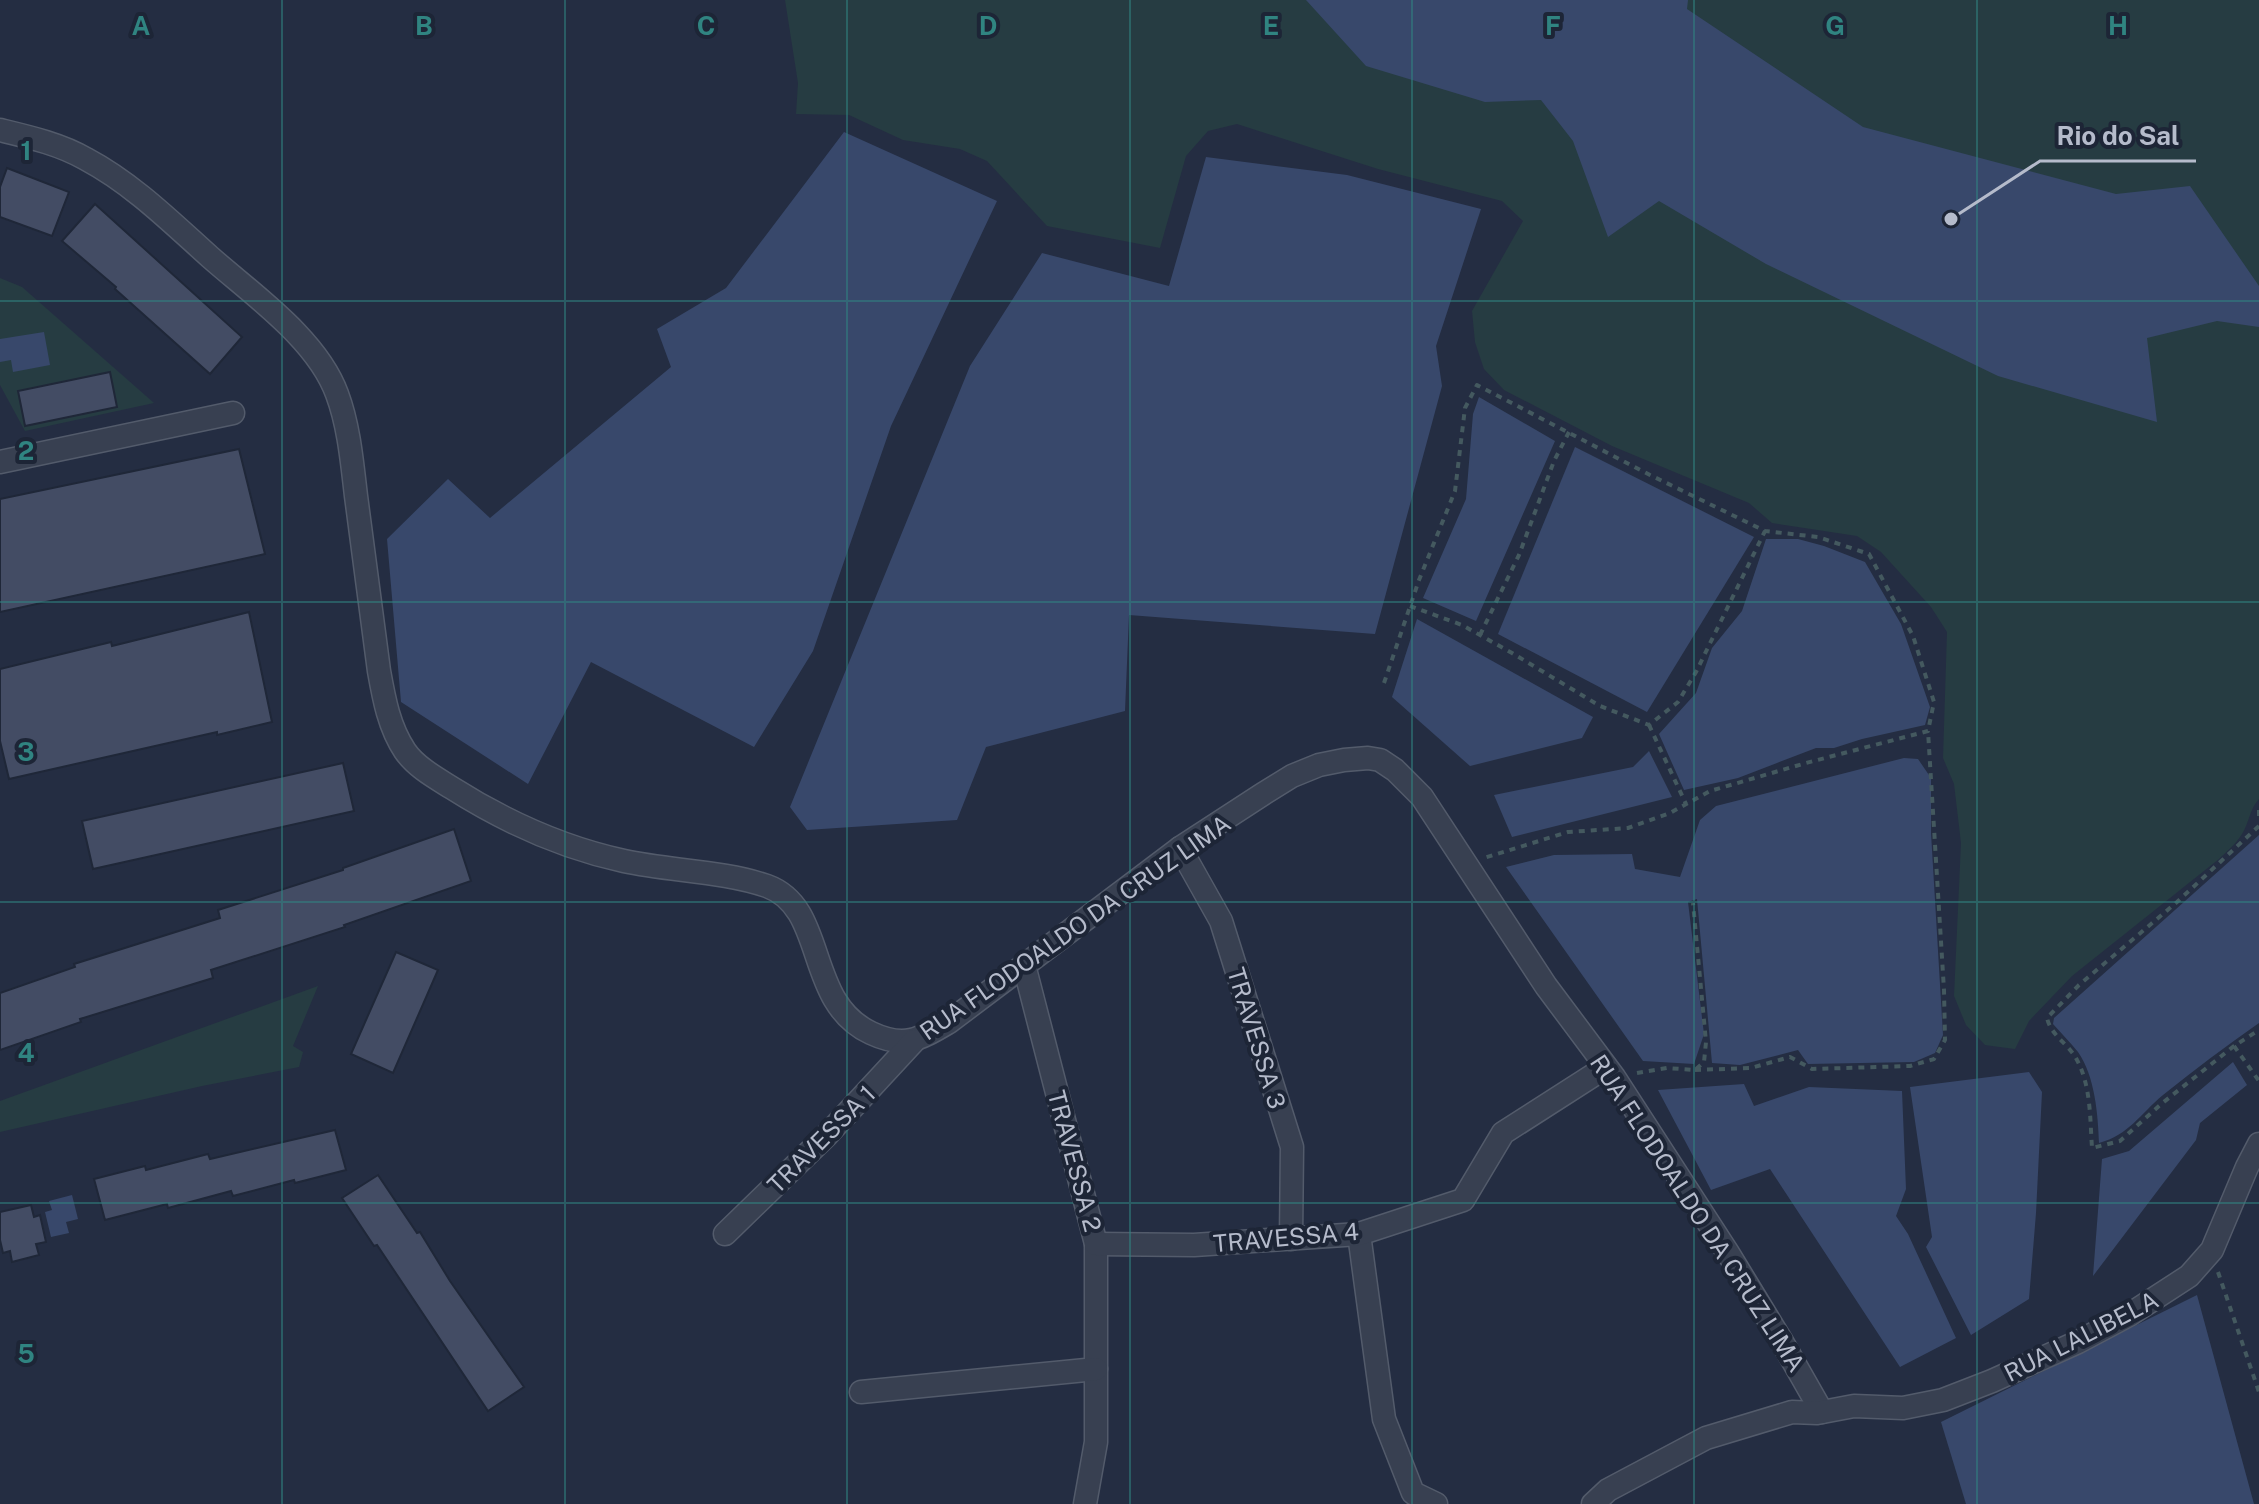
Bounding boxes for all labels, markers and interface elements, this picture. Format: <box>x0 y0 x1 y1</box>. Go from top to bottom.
text: A <box>132 10 151 41</box>
text: B <box>415 10 433 41</box>
text: C <box>697 10 715 41</box>
text: D <box>979 10 997 41</box>
text: E <box>1263 10 1279 41</box>
text: F <box>1545 10 1561 41</box>
text: G <box>1825 10 1845 41</box>
text: H <box>2108 10 2128 41</box>
callout: Rio do Sal <box>2040 111 2196 161</box>
text: Rio do Sal <box>2056 120 2180 151</box>
text: 1 <box>20 135 32 166</box>
text: 2 <box>18 435 34 466</box>
text: 3 <box>17 736 35 767</box>
street label: RUA FLODOALDO DA CRUZ LIMA <box>914 809 1236 1045</box>
street label: TRAVESSA 3 <box>1222 964 1292 1112</box>
text: 4 <box>17 1037 35 1068</box>
street label: RUA FLODOALDO DA CRUZ LIMA <box>1585 1049 1811 1377</box>
street label: TRAVESSA 1 <box>761 1079 881 1199</box>
street label: TRAVESSA 2 <box>1043 1087 1107 1235</box>
street label: TRAVESSA 4 <box>1212 1217 1360 1257</box>
street label: RUA LALIBELA <box>1999 1285 2163 1387</box>
text: 5 <box>17 1338 35 1369</box>

